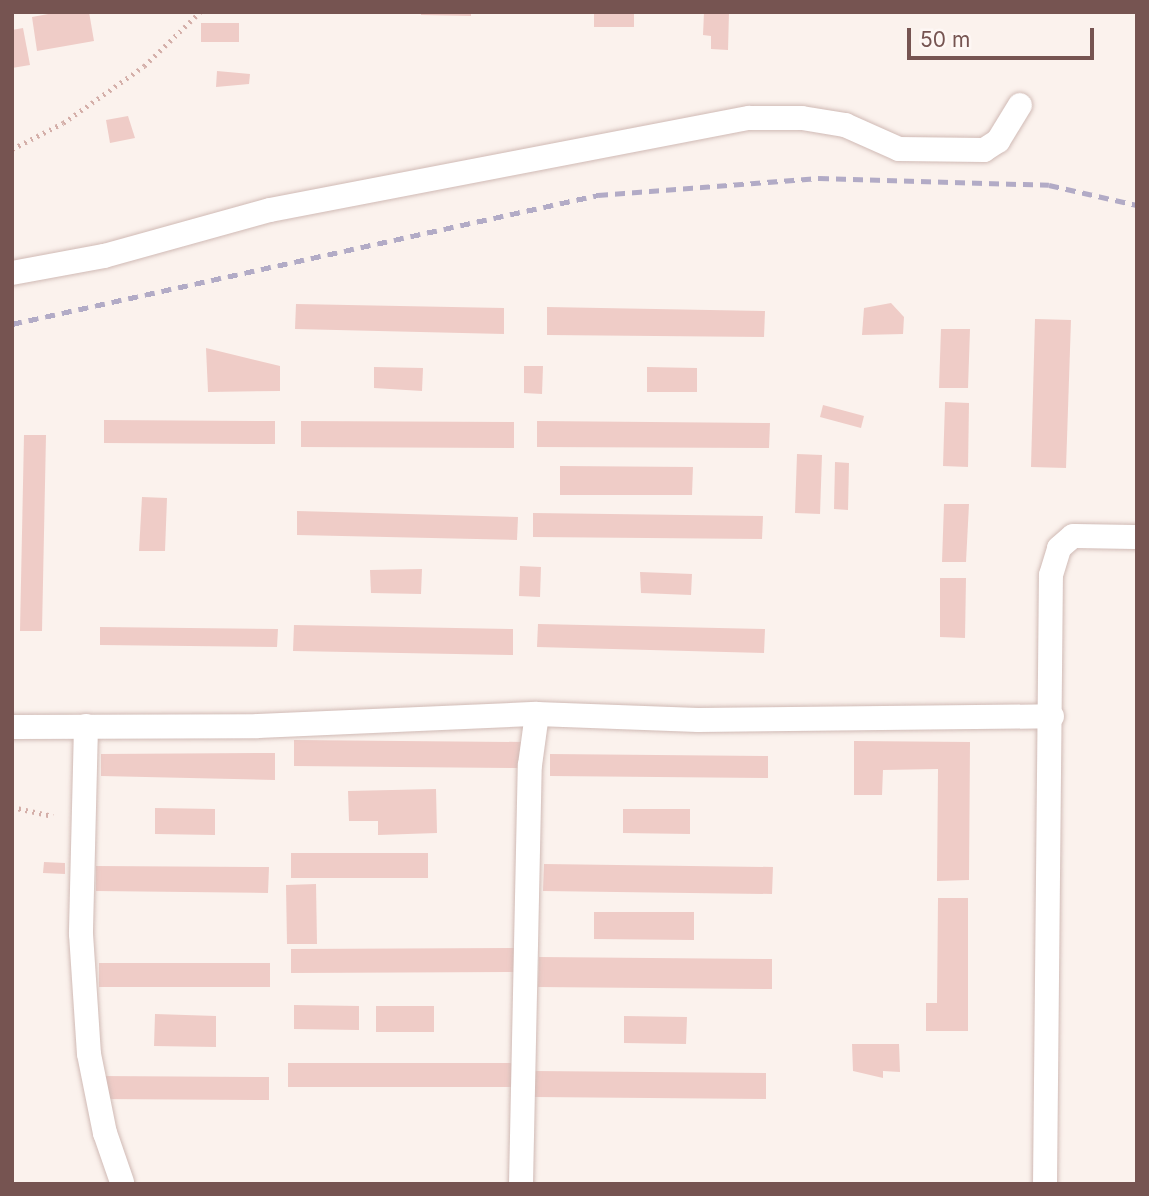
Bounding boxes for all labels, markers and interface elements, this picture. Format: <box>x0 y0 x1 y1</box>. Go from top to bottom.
scale bar <box>911 14 1098 58</box>
text: 50 m <box>920 27 970 52</box>

